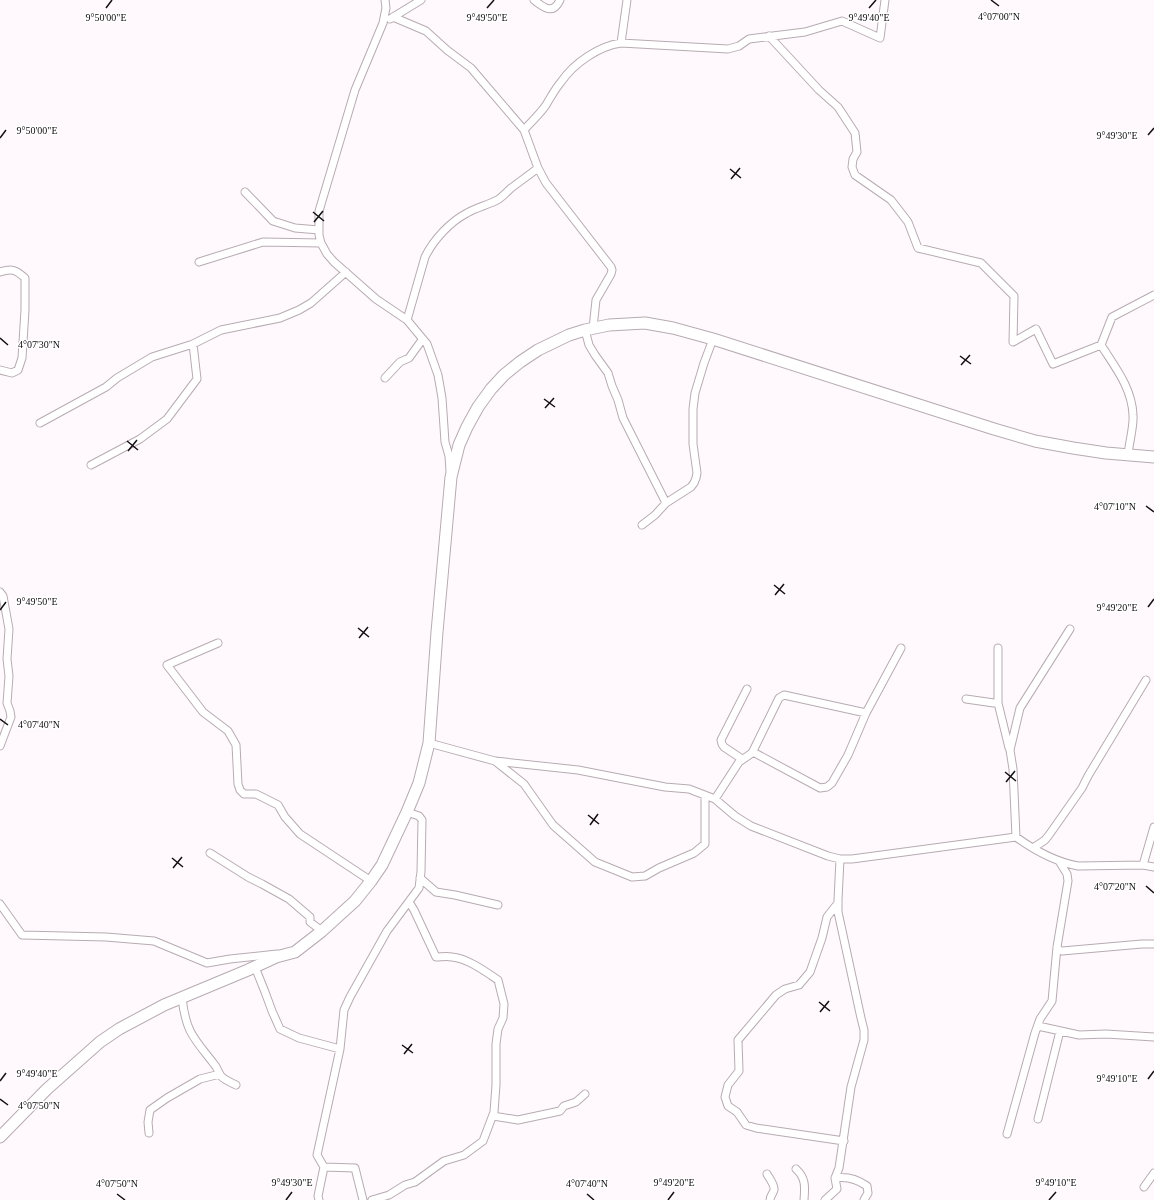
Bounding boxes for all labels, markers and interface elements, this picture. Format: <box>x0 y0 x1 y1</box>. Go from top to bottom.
text: 4°07'00"N <box>978 11 1020 22</box>
text: 9°50'00"E <box>86 12 127 23</box>
text: 9°49'50"E <box>467 12 508 23</box>
text: 9°49'40"E <box>849 12 890 23</box>
text: 9°50'00"E <box>17 125 58 136</box>
text: 9°49'30"E <box>1097 130 1138 141</box>
text: 4°07'30"N <box>18 339 60 350</box>
text: 4°07'10"N <box>1094 501 1136 512</box>
text: 9°49'50"E <box>17 596 58 607</box>
text: 9°49'20"E <box>1097 602 1138 613</box>
text: 4°07'40"N <box>18 719 60 730</box>
text: 4°07'20"N <box>1094 881 1136 892</box>
text: 9°49'40"E <box>17 1068 58 1079</box>
text: 9°49'10"E <box>1097 1073 1138 1084</box>
text: 4°07'50"N <box>18 1100 60 1111</box>
text: 9°49'30"E <box>272 1177 313 1188</box>
text: 9°49'20"E <box>654 1177 695 1188</box>
text: 9°49'10"E <box>1036 1177 1077 1188</box>
text: 4°07'50"N <box>96 1178 138 1189</box>
text: 4°07'40"N <box>566 1178 608 1189</box>

